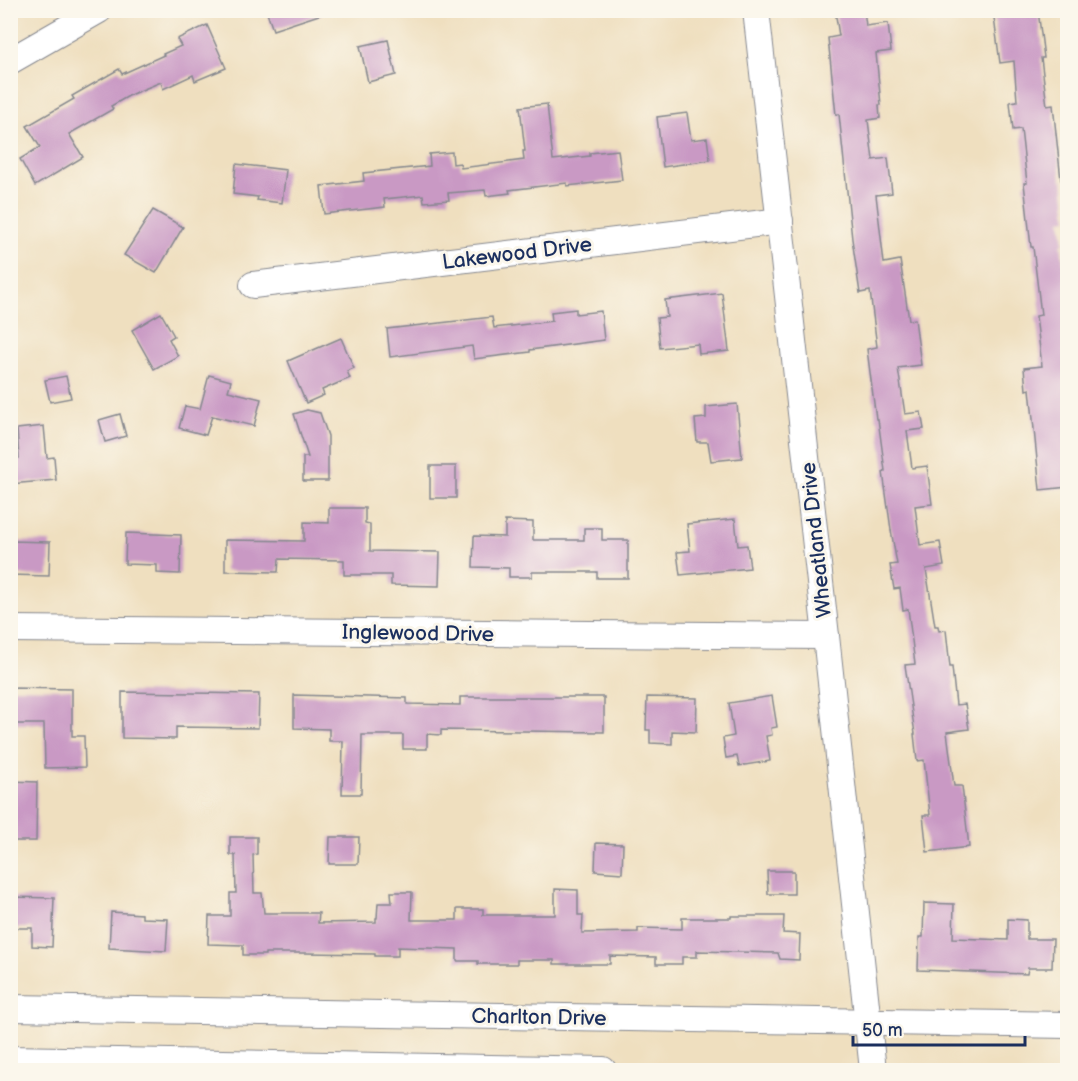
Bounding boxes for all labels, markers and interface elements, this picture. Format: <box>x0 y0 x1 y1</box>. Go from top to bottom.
street label: Lakewood Drive <box>441 232 593 275</box>
street label: Wheatland Drive <box>796 461 837 619</box>
street label: Inglewood Drive <box>342 620 494 647</box>
street label: Charlton Drive <box>471 1004 607 1031</box>
scale bar <box>853 1009 1026 1047</box>
text: 50 m <box>862 1020 903 1041</box>

